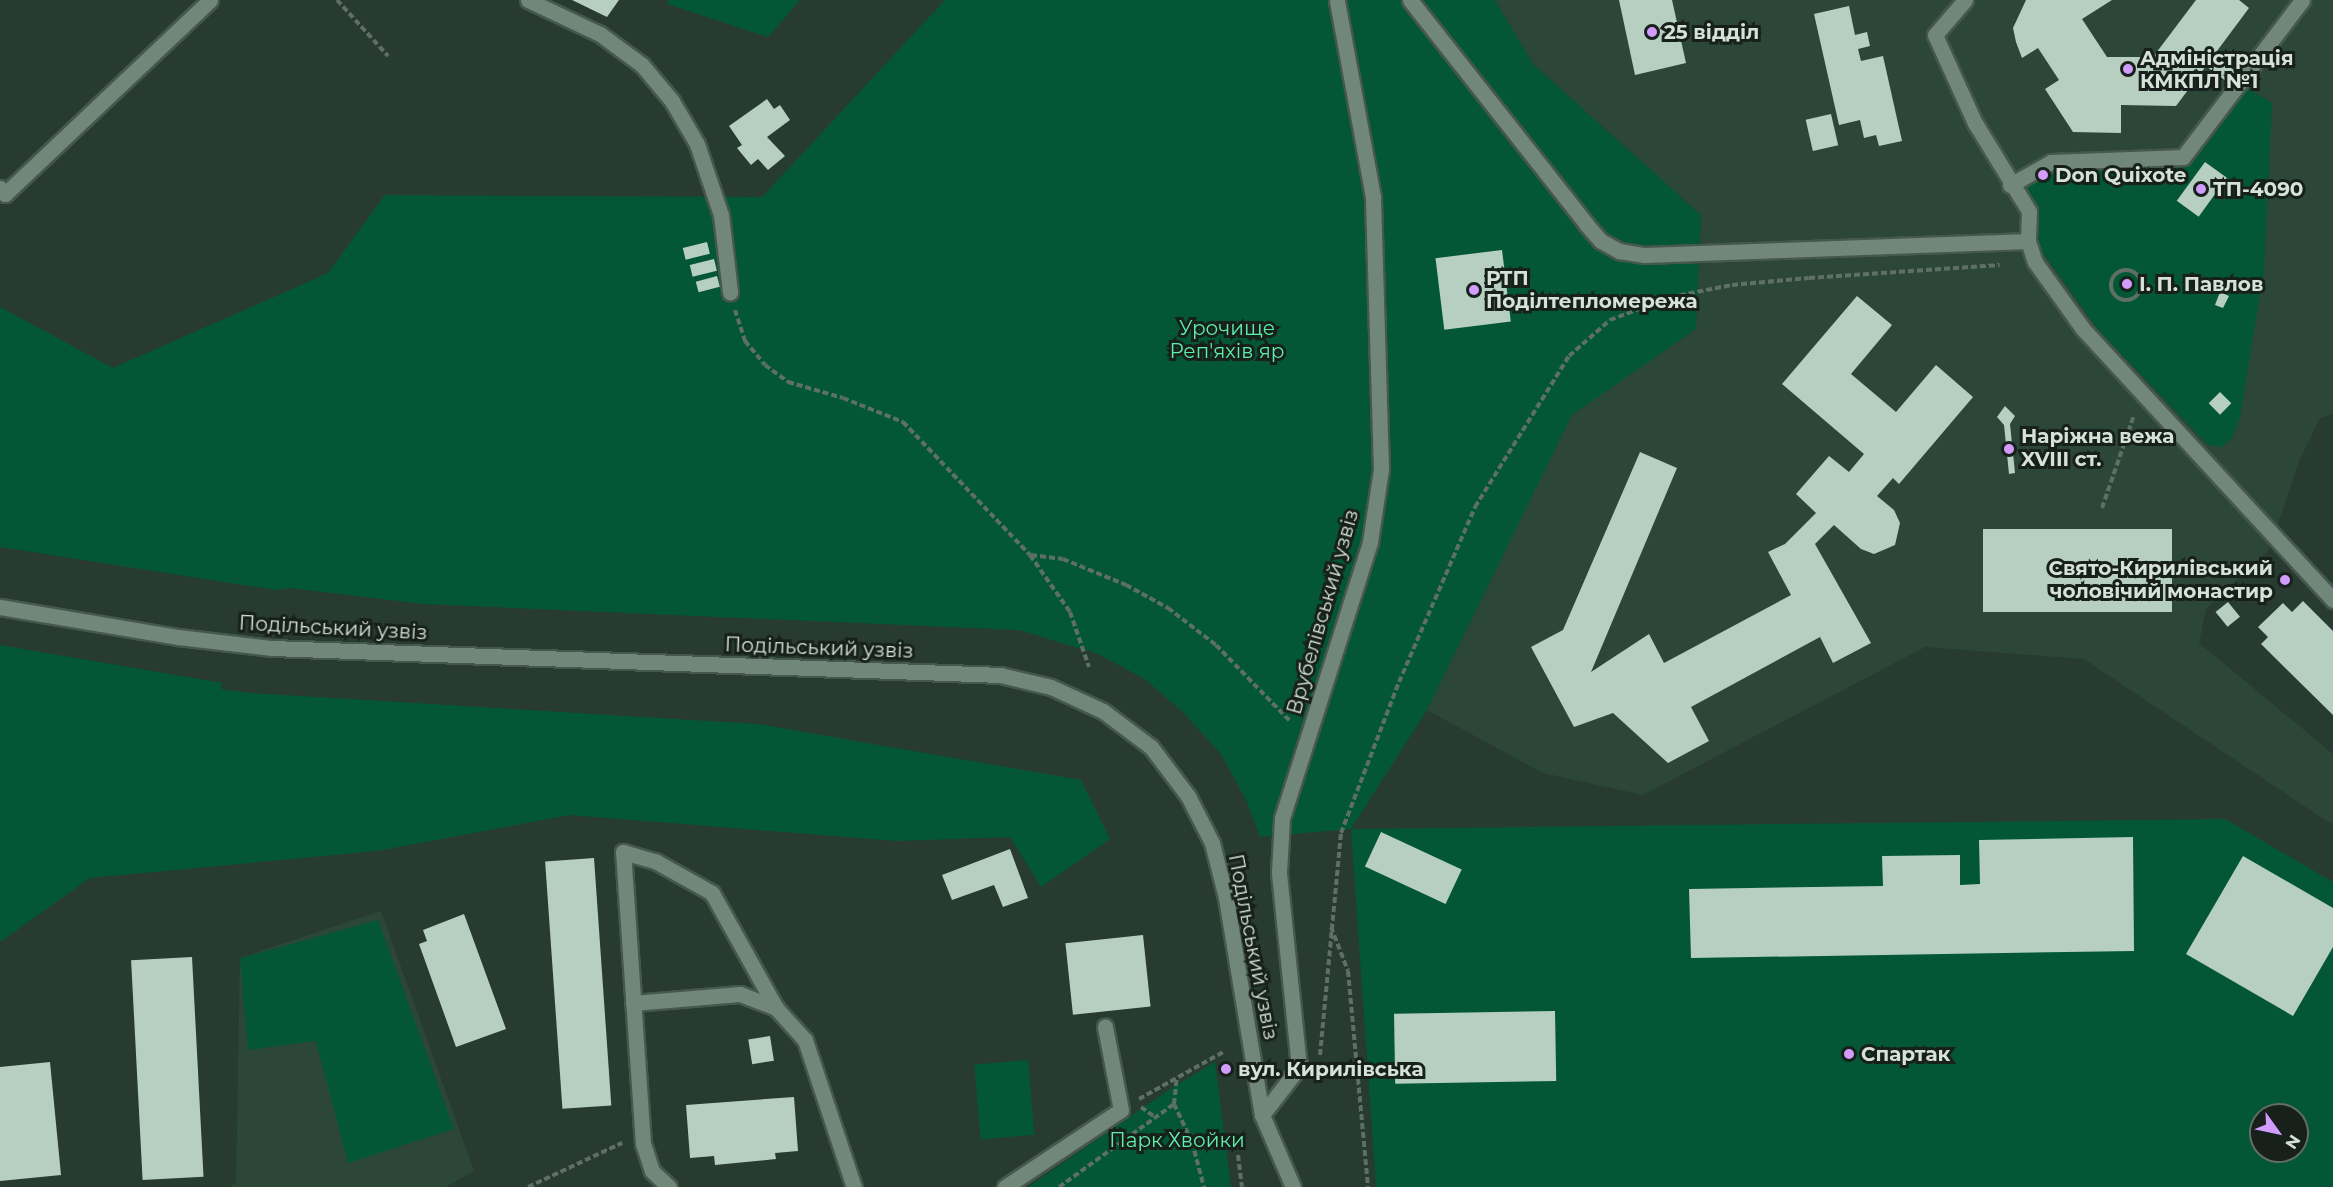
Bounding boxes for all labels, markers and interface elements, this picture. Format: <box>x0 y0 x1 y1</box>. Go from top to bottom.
place label: 25 відділ <box>1664 20 1759 44</box>
marker: 25 відділ <box>1645 25 1659 39</box>
place label: Адміністрація КМКПЛ №1 <box>2140 46 2293 93</box>
marker: Адміністрація КМКПЛ №1 <box>2121 62 2135 76</box>
place label: Don Quixote <box>2055 163 2186 187</box>
marker: Don Quixote <box>2036 168 2050 182</box>
place label: ТП-4090 <box>2213 177 2303 201</box>
marker: ТП-4090 <box>2194 182 2208 196</box>
place label: РТП Поділтепломережа <box>1486 266 1698 313</box>
place label: І. П. Павлов <box>2139 272 2263 296</box>
marker: І. П. Павлов <box>2120 277 2134 291</box>
marker: РТП Поділтепломережа <box>1467 283 1481 297</box>
park label: Урочище Реп'яхів яр <box>1169 316 1285 363</box>
place label: Наріжна вежа XVIII ст. <box>2021 425 2174 472</box>
marker: Наріжна вежа XVIII ст. <box>2002 442 2016 456</box>
street label: Врубелівський узвіз <box>1282 507 1364 717</box>
place label: Свято-Кирилівський чоловічий монастир <box>2048 556 2273 603</box>
marker: Свято-Кирилівський чоловічий монастир <box>2278 573 2292 587</box>
street label: Подільський узвіз <box>238 611 428 645</box>
street label: Подільський узвіз <box>724 633 914 663</box>
street label: Подільський узвіз <box>1223 852 1283 1042</box>
place label: Спартак <box>1861 1042 1950 1066</box>
marker: Спартак <box>1842 1047 1856 1061</box>
place label: вул. Кирилівська <box>1238 1057 1423 1081</box>
marker: вул. Кирилівська <box>1219 1062 1233 1076</box>
north arrow <box>2249 1103 2309 1163</box>
park label: Парк Хвойки <box>1109 1128 1245 1152</box>
text: N <box>2281 1131 2304 1153</box>

